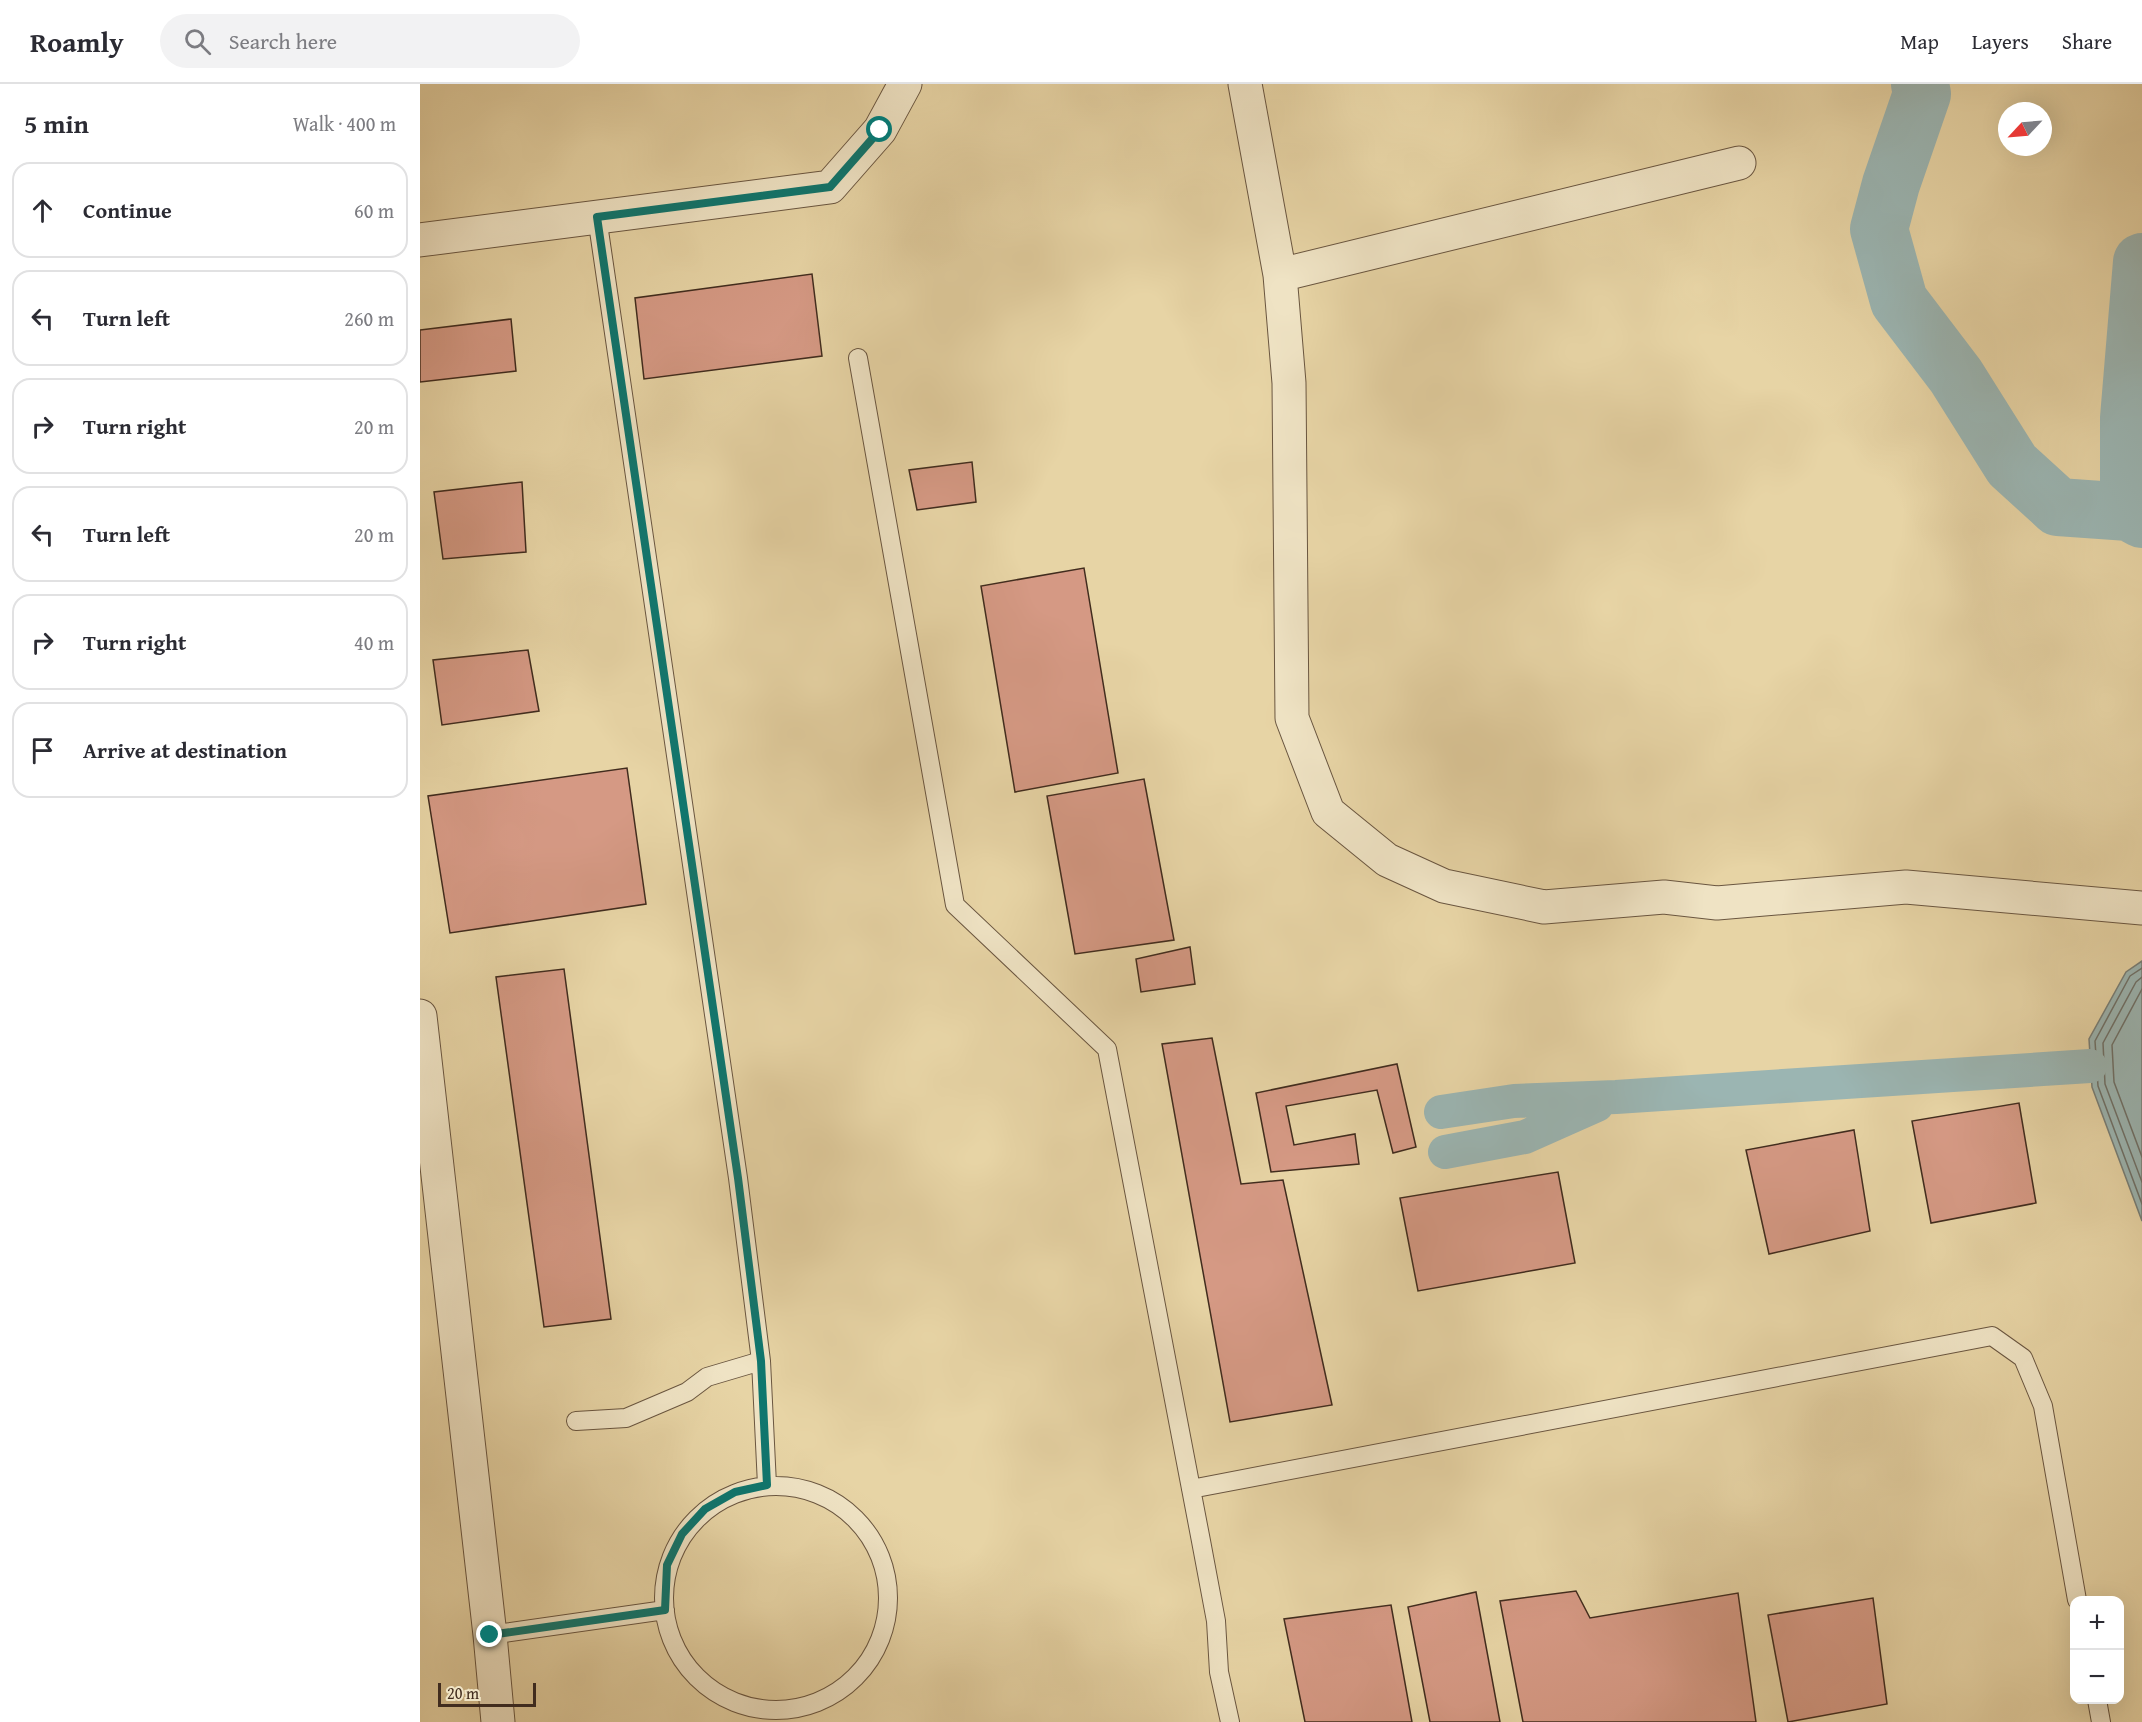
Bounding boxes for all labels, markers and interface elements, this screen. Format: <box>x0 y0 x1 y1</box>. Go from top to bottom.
search box <box>160 14 580 68</box>
text: Roamly <box>30 21 124 62</box>
icon: search <box>181 25 214 58</box>
text: Search here <box>229 25 337 57</box>
text: Map <box>1900 26 1939 57</box>
text: Layers <box>1972 26 2029 57</box>
text: Share <box>2062 26 2112 57</box>
north arrow <box>1998 102 2052 156</box>
text: 5 min <box>24 104 89 143</box>
text: Walk · 400 m <box>293 109 396 138</box>
route start <box>866 116 892 142</box>
icon: ahead <box>26 194 59 227</box>
text: Continue <box>83 194 172 226</box>
text: 60 m <box>354 196 394 225</box>
icon: left <box>26 302 59 335</box>
text: Turn left <box>83 302 170 334</box>
text: 260 m <box>344 304 394 333</box>
icon: right <box>26 410 59 443</box>
text: Turn right <box>83 410 186 442</box>
text: 20 m <box>354 412 394 441</box>
icon: left <box>26 518 59 551</box>
text: Turn left <box>83 518 170 550</box>
text: 20 m <box>354 520 394 549</box>
icon: right <box>26 626 59 659</box>
text: Turn right <box>83 626 186 658</box>
text: 40 m <box>354 628 394 657</box>
icon: arrive <box>26 734 59 767</box>
text: Arrive at destination <box>83 734 287 766</box>
map controls <box>2070 1596 2124 1704</box>
button: + <box>2070 1596 2124 1650</box>
route end <box>476 1621 502 1647</box>
button: − <box>2070 1650 2124 1704</box>
scale bar <box>438 1680 536 1708</box>
text: 20 m <box>447 1681 479 1705</box>

